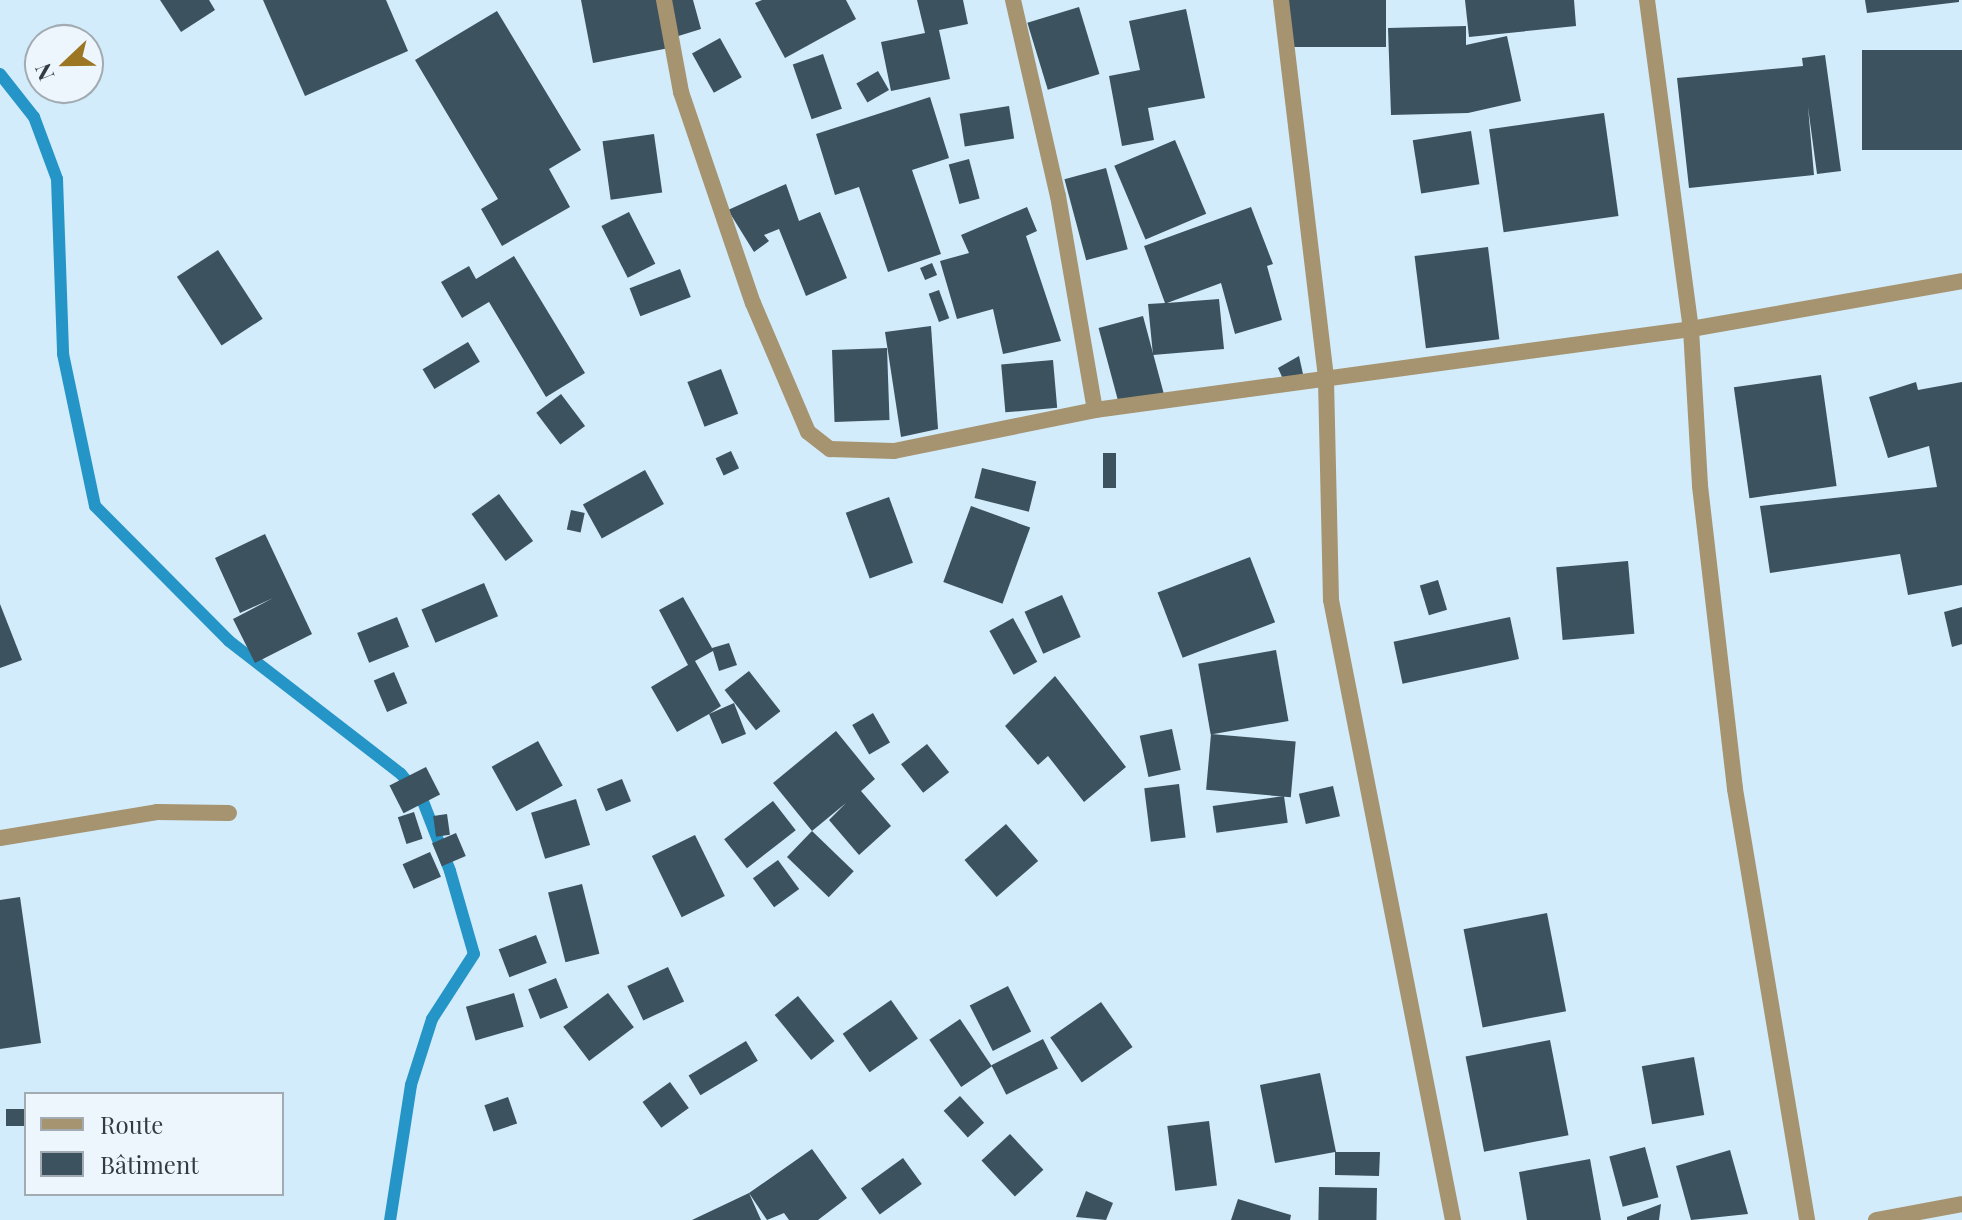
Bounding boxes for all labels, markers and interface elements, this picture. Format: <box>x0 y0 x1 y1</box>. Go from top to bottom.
north arrow <box>24 24 104 104</box>
text: N <box>27 59 60 85</box>
legend <box>24 1092 284 1196</box>
text: Route <box>100 1108 163 1140</box>
text: Bâtiment <box>100 1148 199 1180</box>

